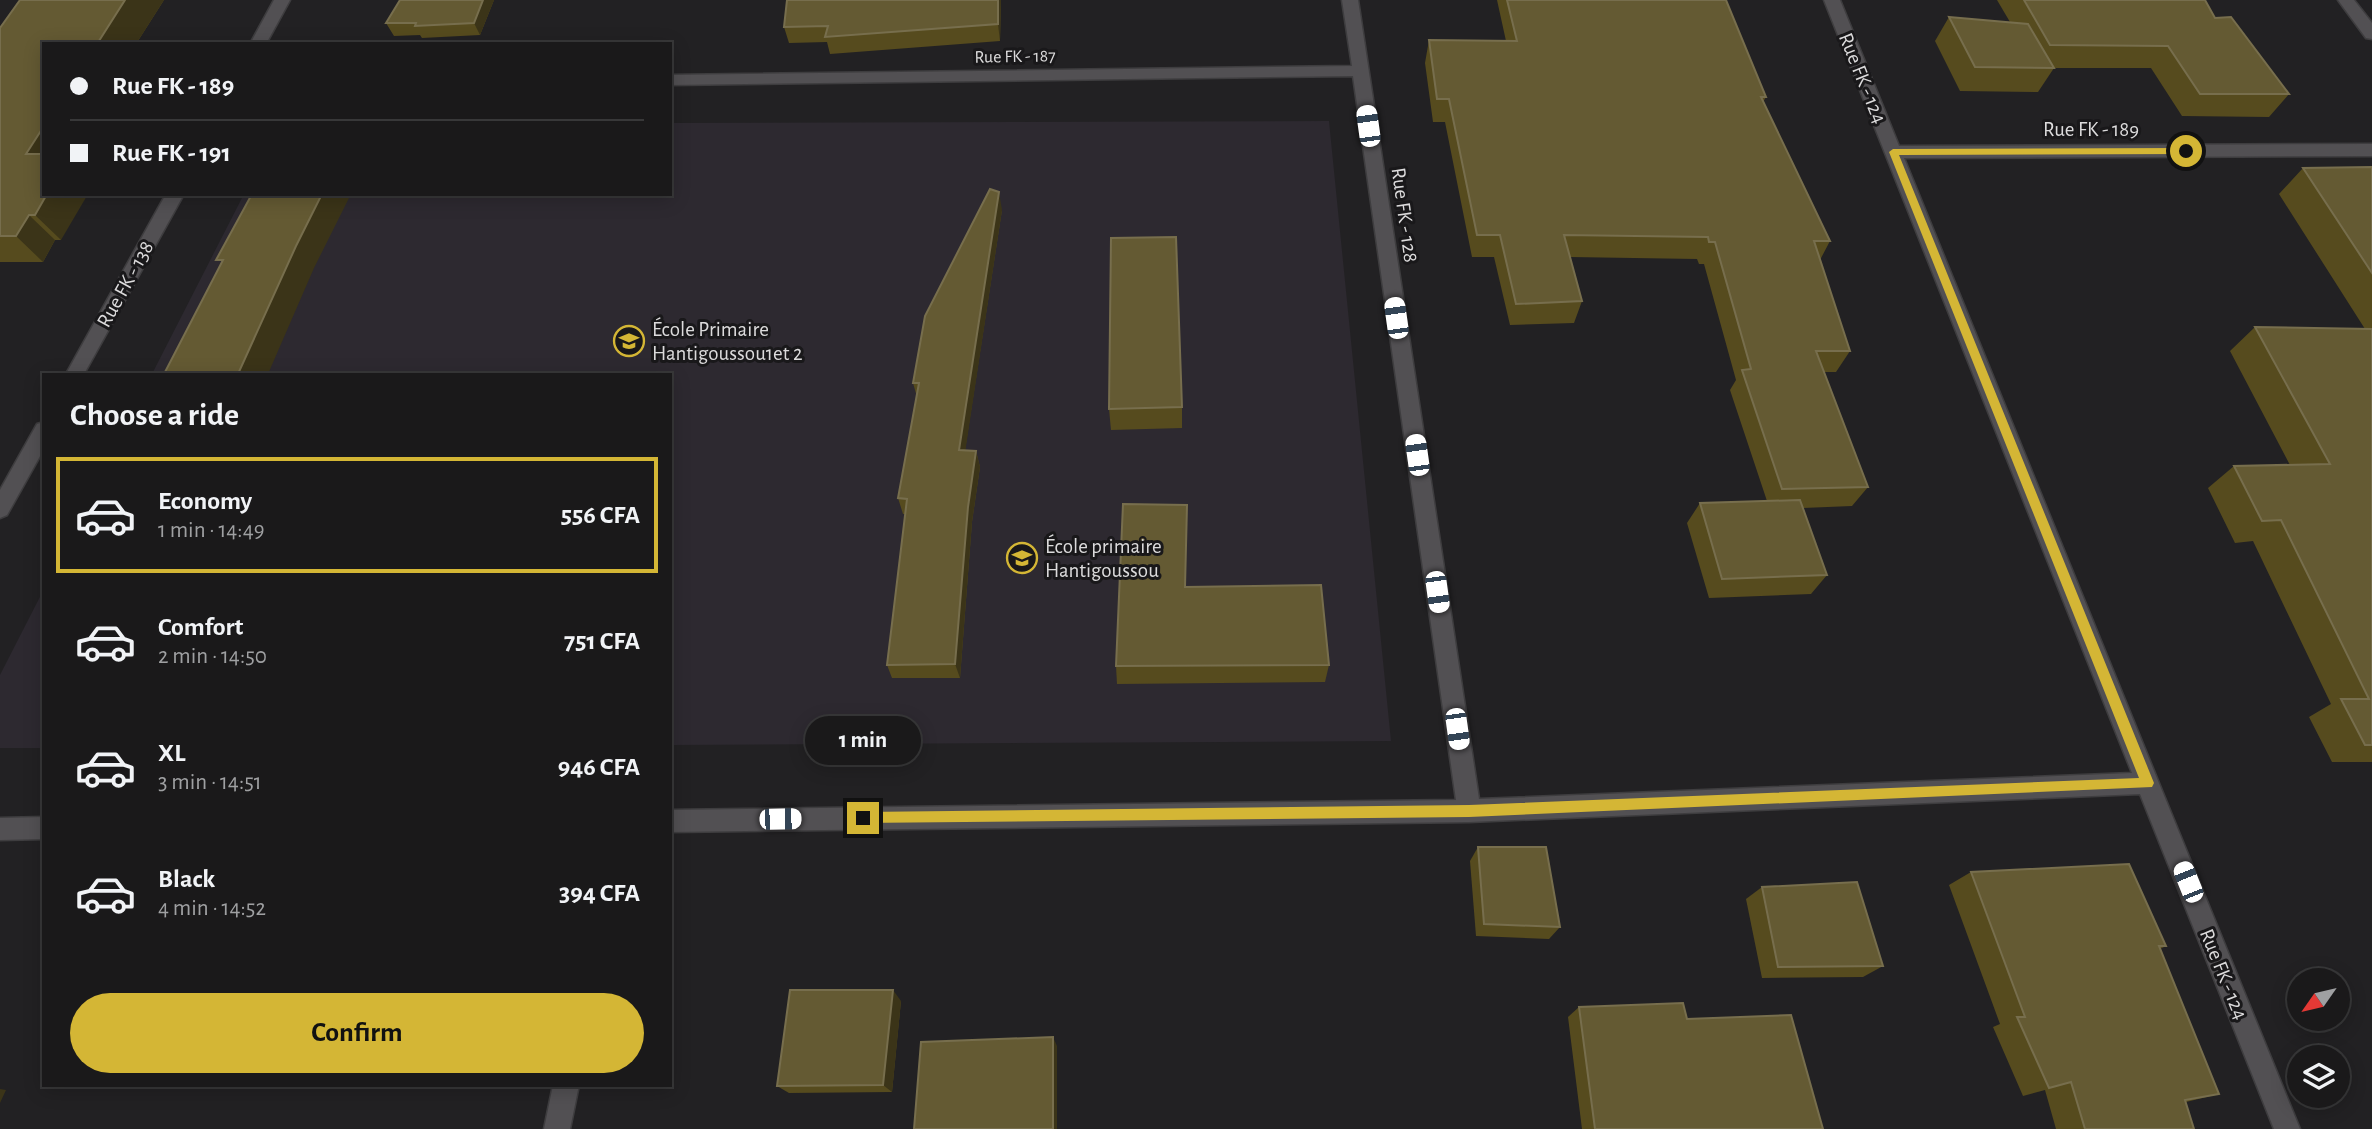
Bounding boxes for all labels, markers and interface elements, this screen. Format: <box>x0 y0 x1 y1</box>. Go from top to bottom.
street label: Rue FK - 124 <box>1835 30 1890 127</box>
street label: Rue FK - 187 <box>974 47 1056 67</box>
text: Rue FK - 189 <box>112 73 234 99</box>
car <box>1355 104 1382 148</box>
street label: Rue FK - 189 <box>2043 119 2139 140</box>
route start <box>2170 135 2202 167</box>
text: Rue FK - 191 <box>112 140 231 166</box>
street label: Rue FK - 128 <box>1387 166 1422 264</box>
street label: Rue FK - 138 <box>93 238 158 331</box>
car <box>1383 296 1410 340</box>
place label: École Primaire Hantigoussou1et 2 <box>652 317 803 364</box>
school or university icon: École Primaire Hantigoussou1et 2 <box>612 324 646 358</box>
text: Choose a ride <box>70 399 239 431</box>
car <box>1404 433 1431 477</box>
icon: car <box>74 484 137 547</box>
text: Economy <box>158 488 252 514</box>
text: 556 CFA <box>561 502 640 528</box>
text: 1 min · 14:49 <box>158 519 265 542</box>
place label: École primaire Hantigoussou <box>1045 534 1162 581</box>
school or university icon: École primaire Hantigoussou <box>1005 541 1039 575</box>
car <box>1424 570 1451 614</box>
icon: car <box>74 610 137 673</box>
text: Comfort <box>158 614 243 640</box>
text: 751 CFA <box>564 628 640 654</box>
text: 2 min · 14:50 <box>158 645 267 668</box>
car <box>1444 707 1471 751</box>
callout: 1 min <box>805 716 921 766</box>
text: 1 min <box>839 729 887 752</box>
icon: car <box>74 736 137 799</box>
text: XL <box>158 740 185 766</box>
text: 946 CFA <box>558 754 640 780</box>
text: 3 min · 14:51 <box>158 771 262 794</box>
route end <box>847 802 879 834</box>
car <box>759 808 802 830</box>
car <box>2171 859 2206 905</box>
icon: car <box>74 862 137 925</box>
text: Black <box>158 866 215 892</box>
text: 394 CFA <box>559 880 640 906</box>
text: 4 min · 14:52 <box>158 897 266 920</box>
street label: Rue FK - 124 <box>2196 926 2251 1023</box>
north arrow <box>2287 968 2350 1031</box>
map controls <box>2287 968 2350 1108</box>
button: Confirm <box>70 993 644 1073</box>
button: layers <box>2287 1045 2350 1108</box>

